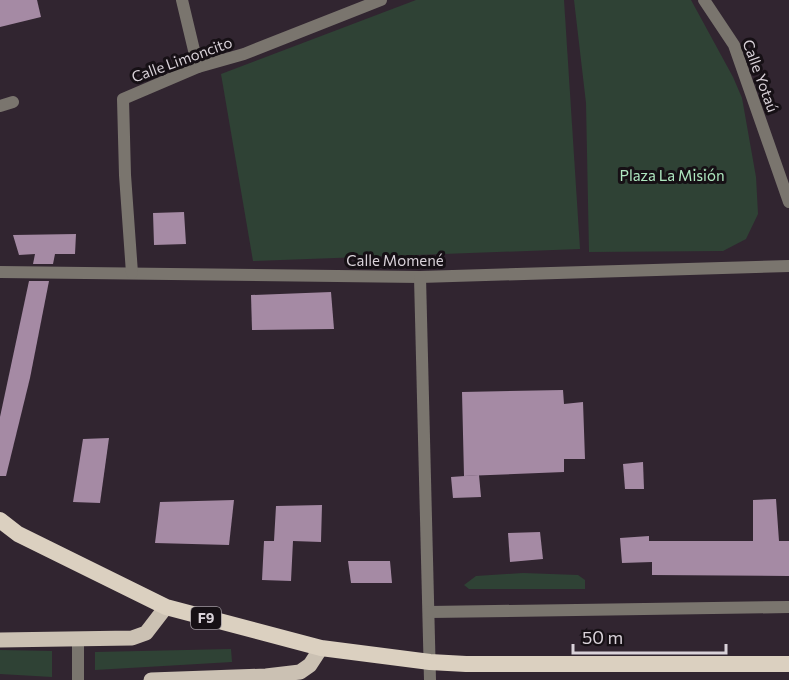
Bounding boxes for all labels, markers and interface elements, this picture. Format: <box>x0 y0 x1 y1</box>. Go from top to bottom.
street label: Calle Limoncito <box>129 32 235 86</box>
street label: Calle Yotaú <box>739 37 782 115</box>
park label: Plaza La Misión <box>620 166 725 184</box>
street label: Calle Momené <box>346 251 444 269</box>
road number: F9 <box>191 607 221 629</box>
scale bar <box>573 617 726 655</box>
text: 50 m <box>582 626 623 648</box>

